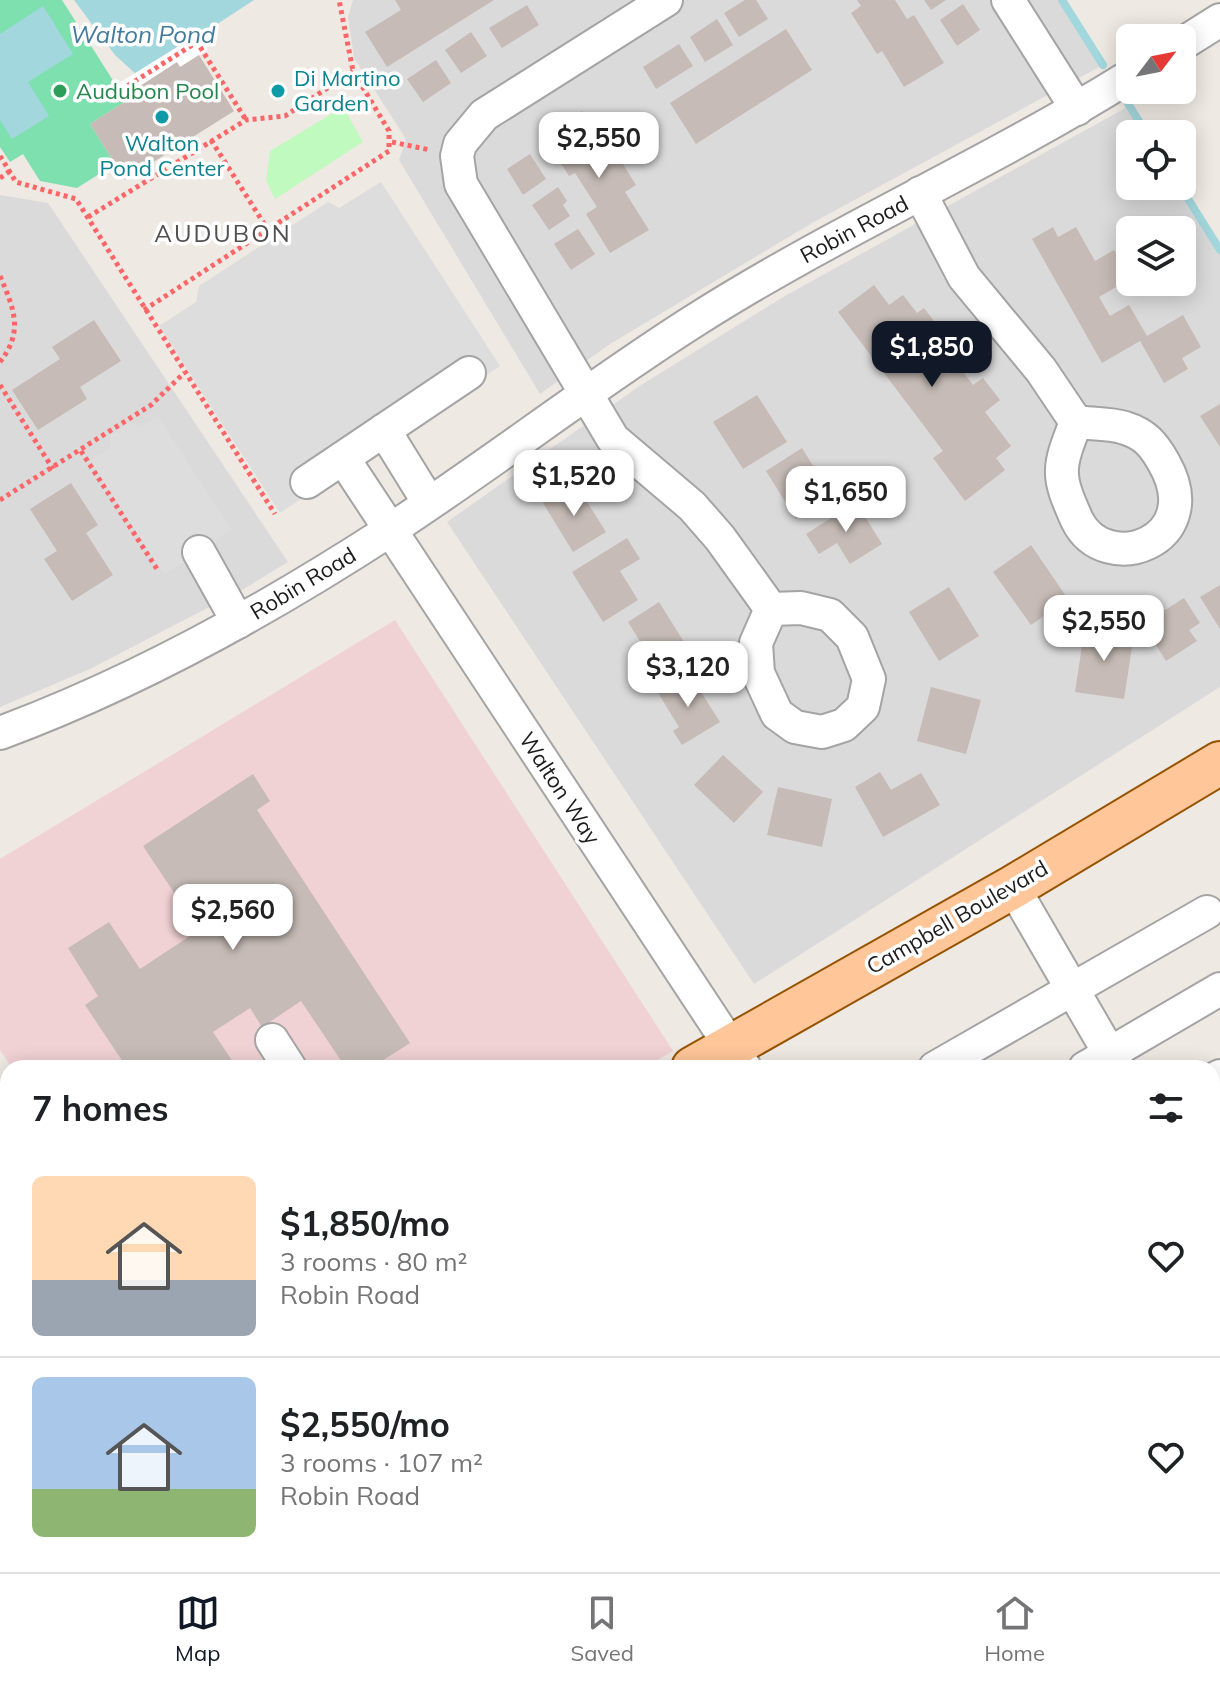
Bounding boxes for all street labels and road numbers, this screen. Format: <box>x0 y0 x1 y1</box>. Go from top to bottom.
street label: Robin Road <box>795 189 913 269</box>
street label: Robin Road <box>245 540 361 626</box>
street label: Walton Way <box>513 727 607 850</box>
street label: Campbell Boulevard <box>861 854 1053 980</box>

